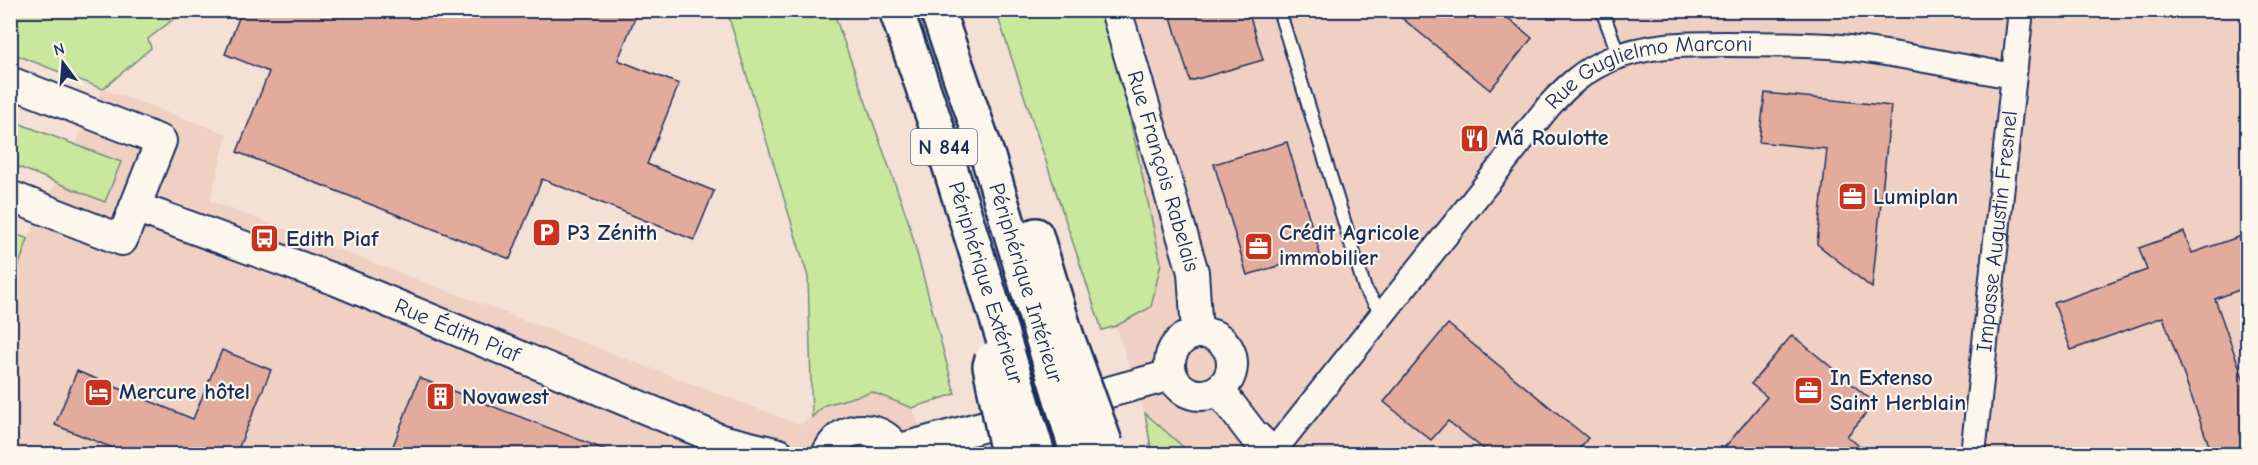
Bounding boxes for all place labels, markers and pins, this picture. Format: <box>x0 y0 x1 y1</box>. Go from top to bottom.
restaurant icon: Mã Roulotte <box>1458 122 1490 154</box>
place label: Mã Roulotte <box>1495 125 1609 151</box>
office icon: Lumiplan <box>1836 181 1868 213</box>
place label: Lumiplan <box>1873 184 1958 210</box>
parking icon: P3 Zénith <box>530 217 562 249</box>
place label: P3 Zénith <box>567 220 657 246</box>
place label: Crédit Agricole immobilier <box>1279 220 1419 271</box>
bus stop icon: Edith Piaf <box>249 223 281 255</box>
place label: Edith Piaf <box>286 226 379 252</box>
office icon: Crédit Agricole immobilier <box>1242 230 1274 262</box>
place label: In Extenso Saint Herblain <box>1830 365 1966 416</box>
office icon: In Extenso Saint Herblain <box>1793 375 1825 407</box>
hotel icon: Mercure hôtel <box>82 376 114 408</box>
place label: Mercure hôtel <box>119 379 250 405</box>
building icon: Novawest <box>425 381 457 413</box>
place label: Novawest <box>462 384 550 410</box>

